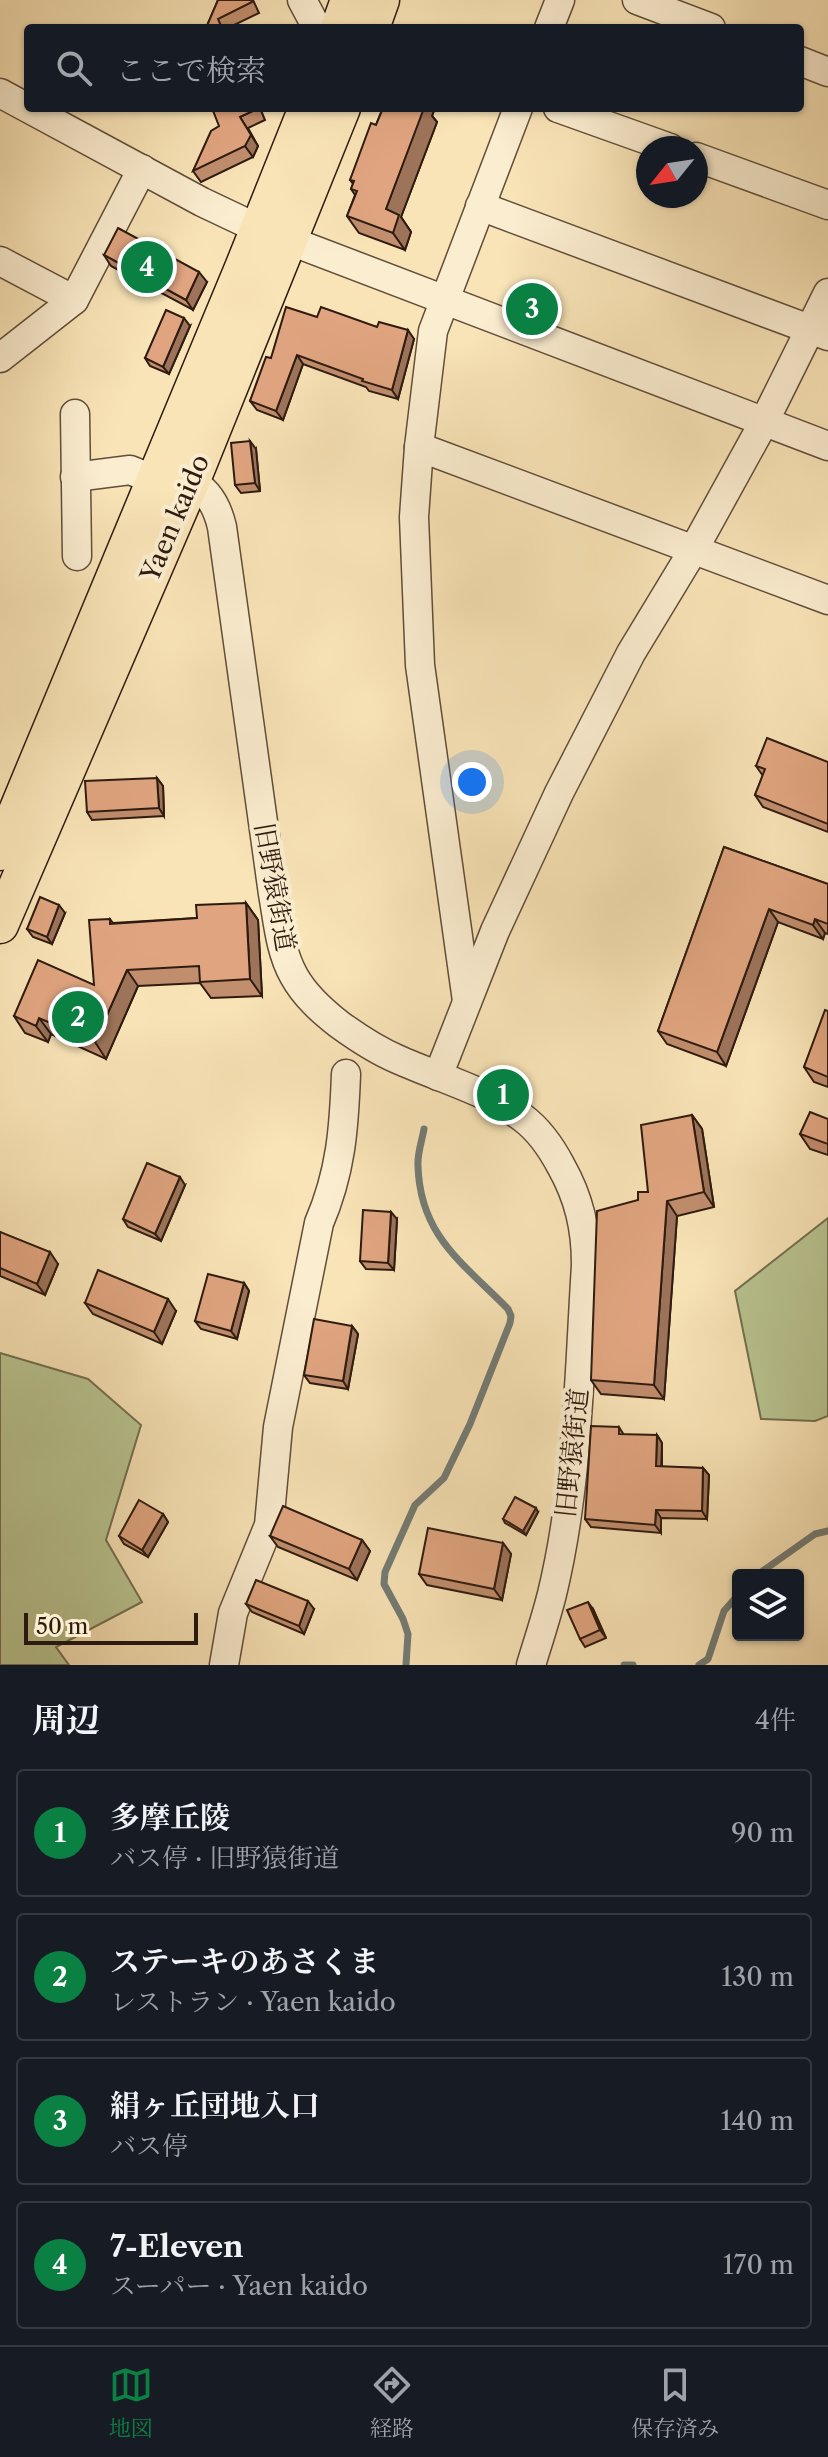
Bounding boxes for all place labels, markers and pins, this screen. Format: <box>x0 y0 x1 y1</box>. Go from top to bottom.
pin: 4 <box>121 237 173 297</box>
pin: 3 <box>506 279 558 339</box>
pin: 2 <box>52 987 104 1047</box>
pin: 1 <box>477 1065 529 1125</box>

